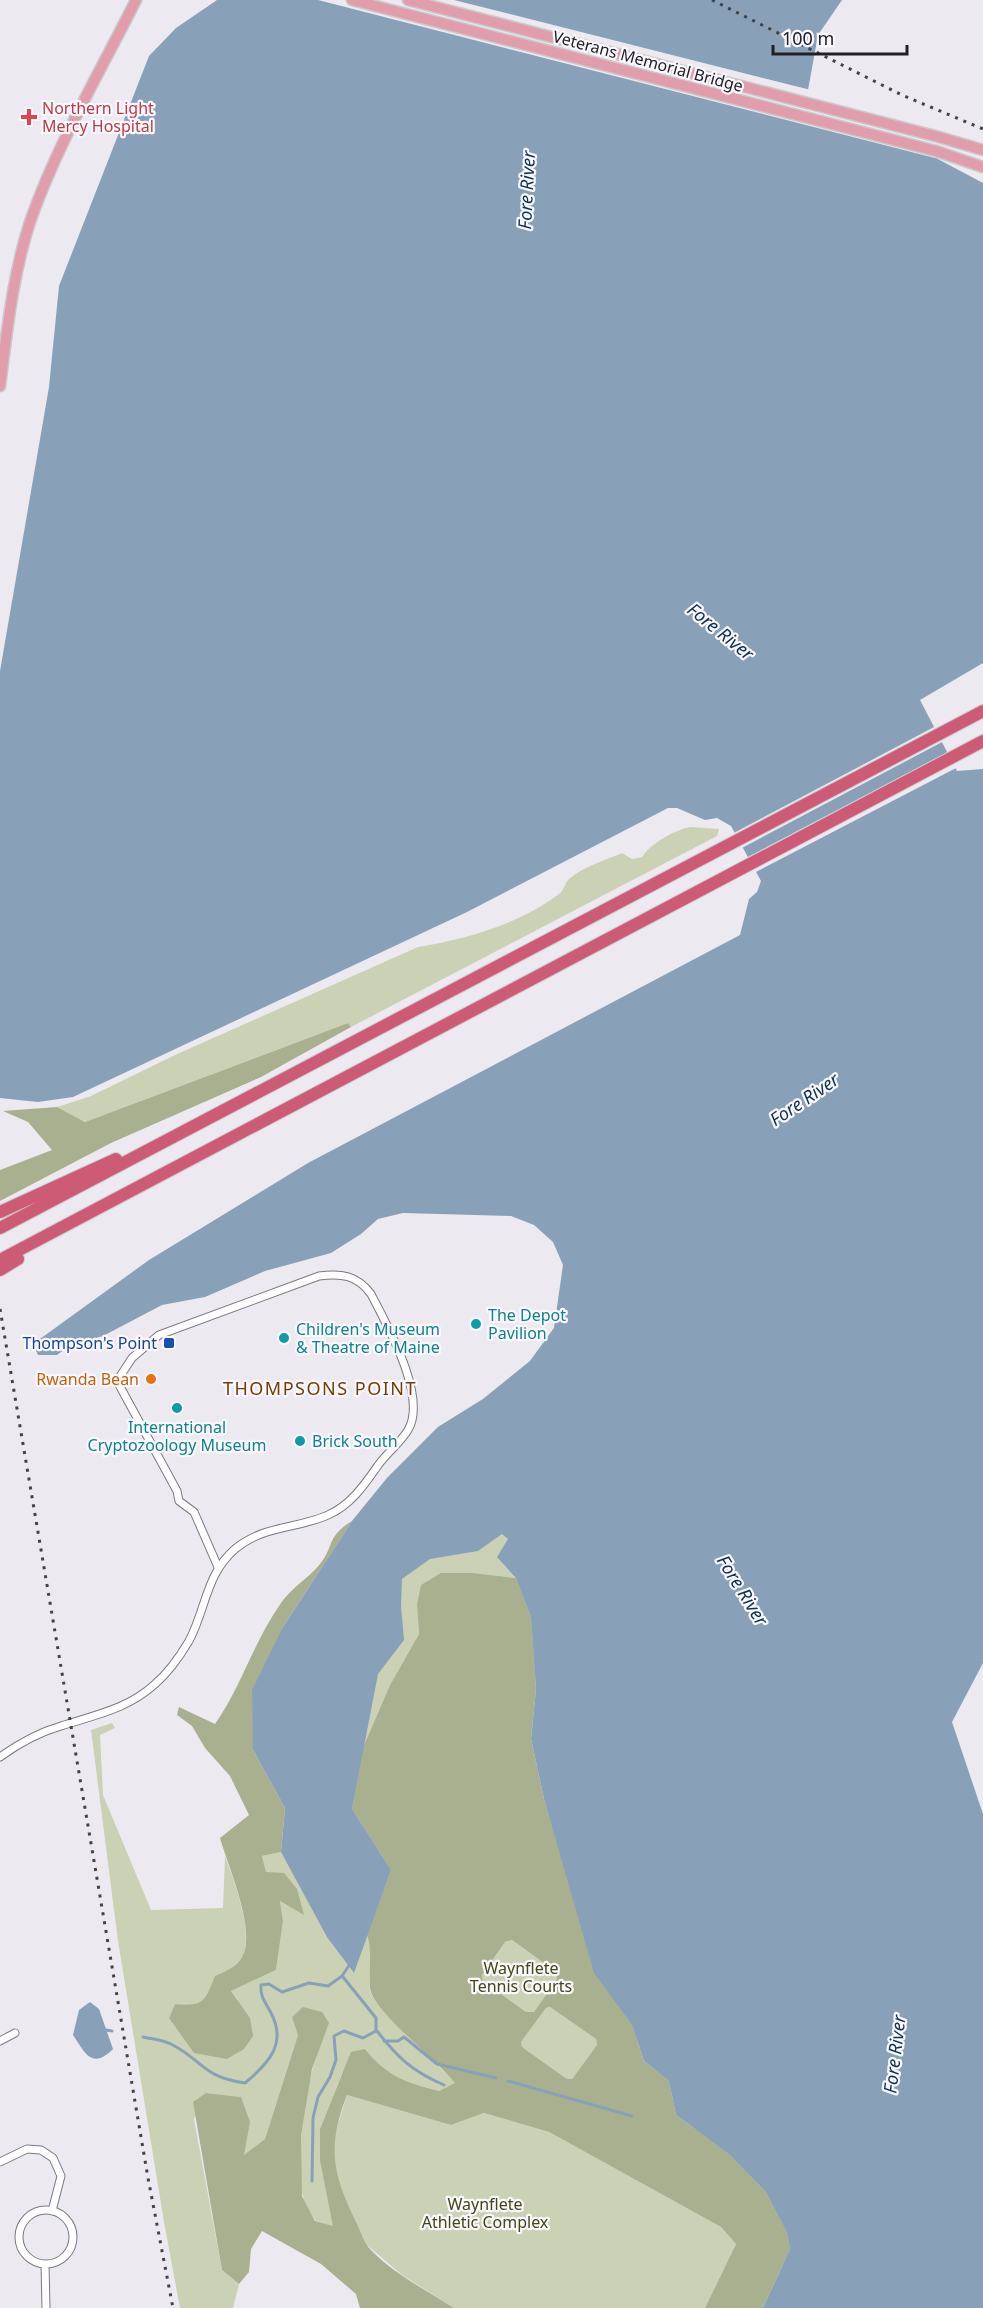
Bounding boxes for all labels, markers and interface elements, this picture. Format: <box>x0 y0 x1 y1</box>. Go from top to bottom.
scale bar <box>773 18 906 56</box>
street label: Veterans Memorial Bridge <box>550 25 746 97</box>
text: 100 m <box>782 26 834 50</box>
place label: Northern Light Mercy Hospital <box>42 97 154 137</box>
marker: Northern Light Mercy Hospital <box>20 108 38 126</box>
water label: Fore River <box>512 149 540 230</box>
water label: Fore River <box>683 597 760 666</box>
water label: Fore River <box>765 1067 844 1131</box>
place label: The Depot Pavilion <box>488 1304 566 1344</box>
marker: The Depot Pavilion <box>469 1317 483 1331</box>
place label: Children's Museum & Theatre of Maine <box>296 1318 440 1358</box>
marker: Children's Museum & Theatre of Maine <box>277 1331 291 1345</box>
place label: Thompson's Point <box>23 1332 157 1354</box>
marker: Thompson's Point <box>162 1336 176 1350</box>
place label: Rwanda Bean <box>36 1368 139 1390</box>
marker: Rwanda Bean <box>144 1372 158 1386</box>
district label: THOMPSONS POINT <box>223 1376 417 1400</box>
marker: International Cryptozoology Museum <box>170 1401 184 1415</box>
place label: International Cryptozoology Museum <box>88 1416 266 1456</box>
place label: Brick South <box>312 1430 398 1452</box>
marker: Brick South <box>293 1434 307 1448</box>
water label: Fore River <box>712 1550 774 1630</box>
park label: Waynflete Tennis Courts <box>470 1957 572 1997</box>
water label: Fore River <box>877 2013 911 2095</box>
park label: Waynflete Athletic Complex <box>422 2193 549 2233</box>

